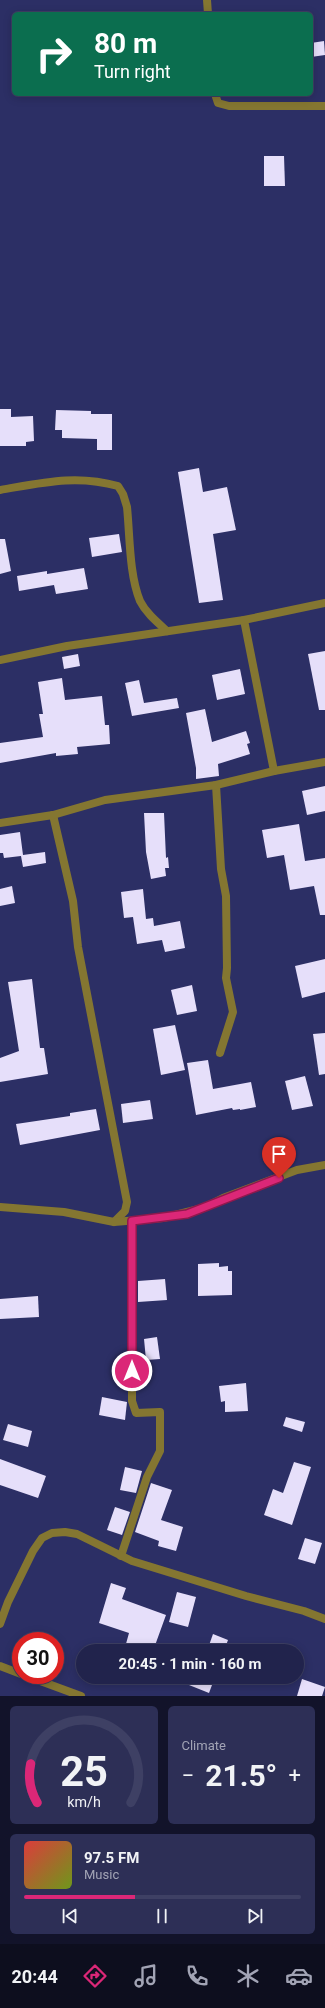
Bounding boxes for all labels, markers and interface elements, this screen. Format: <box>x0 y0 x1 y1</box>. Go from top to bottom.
text: 80 m <box>94 27 157 60</box>
icon: right <box>28 28 80 80</box>
text: Turn right <box>94 61 171 82</box>
pin <box>262 1137 296 1178</box>
icon: arrive <box>268 1143 290 1165</box>
position arrow <box>111 1350 153 1392</box>
speed limit sign: 30 <box>12 1632 64 1684</box>
text: 20:45 · 1 min · 160 m <box>119 1655 261 1673</box>
text: Climate <box>182 1738 226 1753</box>
text: 25 <box>60 1747 108 1796</box>
text: 21.5° <box>205 1758 277 1793</box>
text: − <box>182 1763 194 1788</box>
text: + <box>289 1763 301 1788</box>
text: km/h <box>67 1794 101 1810</box>
text: 97.5 FM <box>84 1849 139 1867</box>
text: Music <box>84 1867 119 1882</box>
icon: previous <box>59 1905 81 1927</box>
icon: pause <box>151 1905 173 1927</box>
icon: next <box>244 1905 266 1927</box>
icon: directions <box>81 1962 109 1990</box>
icon: music <box>132 1962 160 1990</box>
icon: phone <box>183 1962 211 1990</box>
icon: climate <box>234 1962 262 1990</box>
icon: car <box>285 1962 313 1990</box>
text: 20:44 <box>12 1966 58 1987</box>

